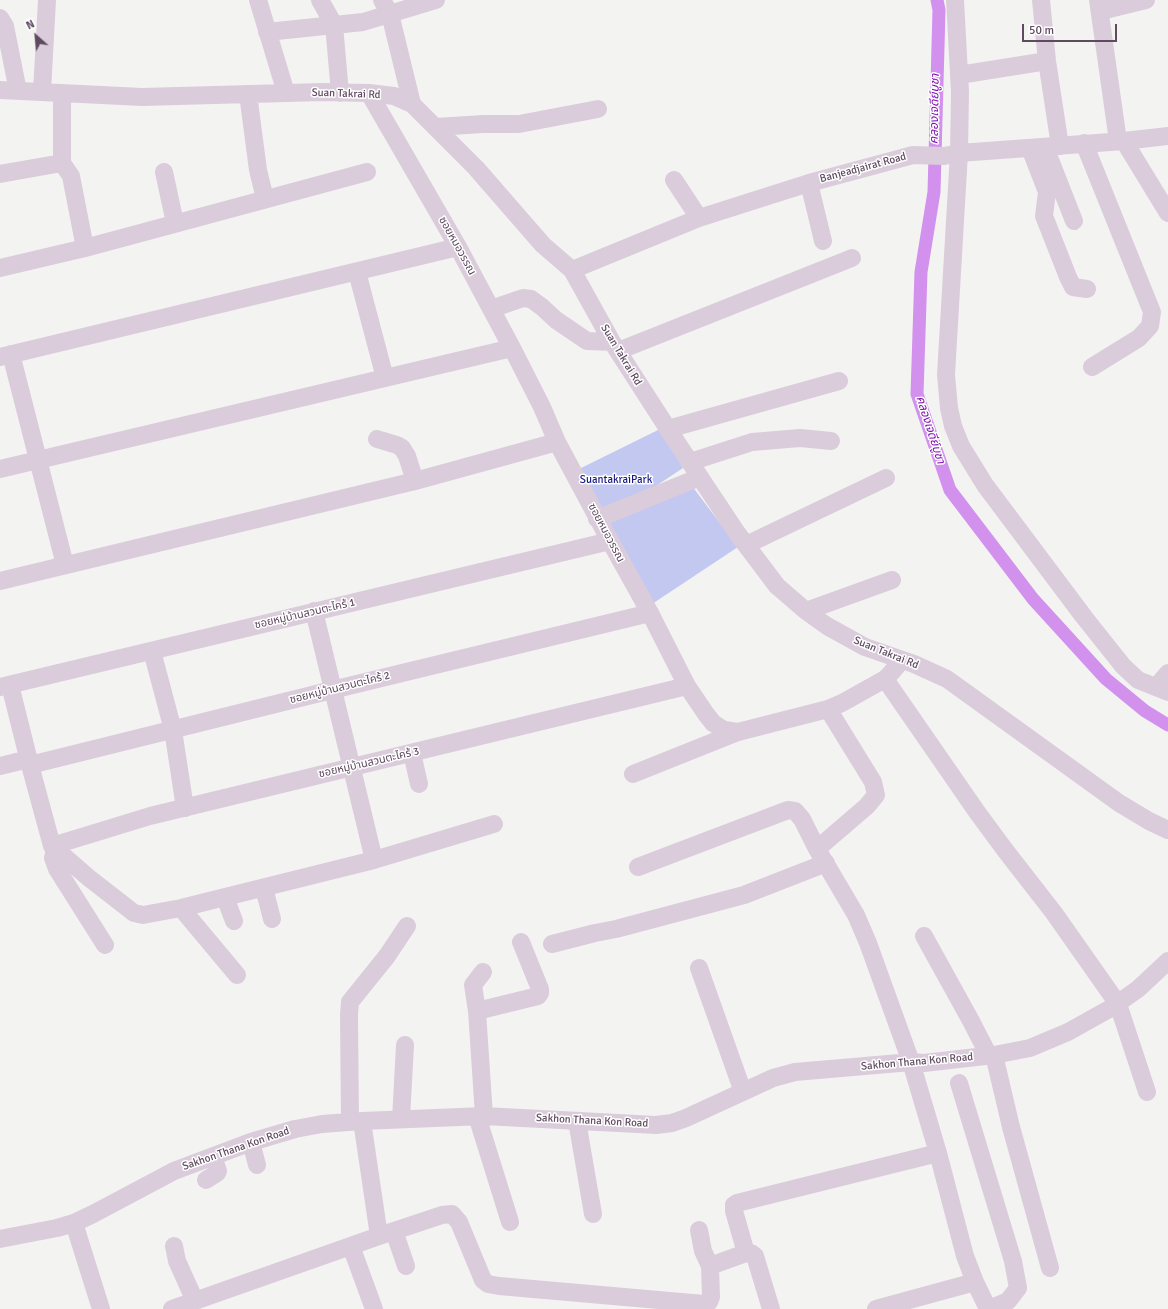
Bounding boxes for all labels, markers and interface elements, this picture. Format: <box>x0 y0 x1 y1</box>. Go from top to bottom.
north arrow <box>16 16 56 56</box>
scale bar <box>1024 16 1119 42</box>
text: N <box>24 17 37 32</box>
text: 50 m <box>1029 23 1054 38</box>
water label: คลองเจดีย์บูชา <box>927 74 943 144</box>
street label: Suan Takrai Rd <box>311 86 381 102</box>
street label: Banjeadjairat Road <box>818 150 908 186</box>
street label: ซอยหมอวรรณ <box>436 215 478 277</box>
street label: Suan Takrai Rd <box>598 322 644 388</box>
water label: คลองเจดีย์บูชา <box>912 394 948 466</box>
park label: SuantakraiPark <box>580 473 652 487</box>
street label: ซอยหมอวรรณ <box>585 501 627 565</box>
street label: ซอยหมู่บ้านสวนตะไคร้ 1 <box>253 596 357 632</box>
street label: Suan Takrai Rd <box>852 634 920 672</box>
street label: ซอยหมู่บ้านสวนตะไคร้ 2 <box>288 669 392 707</box>
street label: ซอยหมู่บ้านสวนตะไคร้ 3 <box>317 745 421 781</box>
street label: Sakhon Thana Kon Road <box>860 1051 974 1073</box>
street label: Sakhon Thana Kon Road <box>536 1111 648 1131</box>
street label: Sakhon Thana Kon Road <box>181 1124 291 1174</box>

